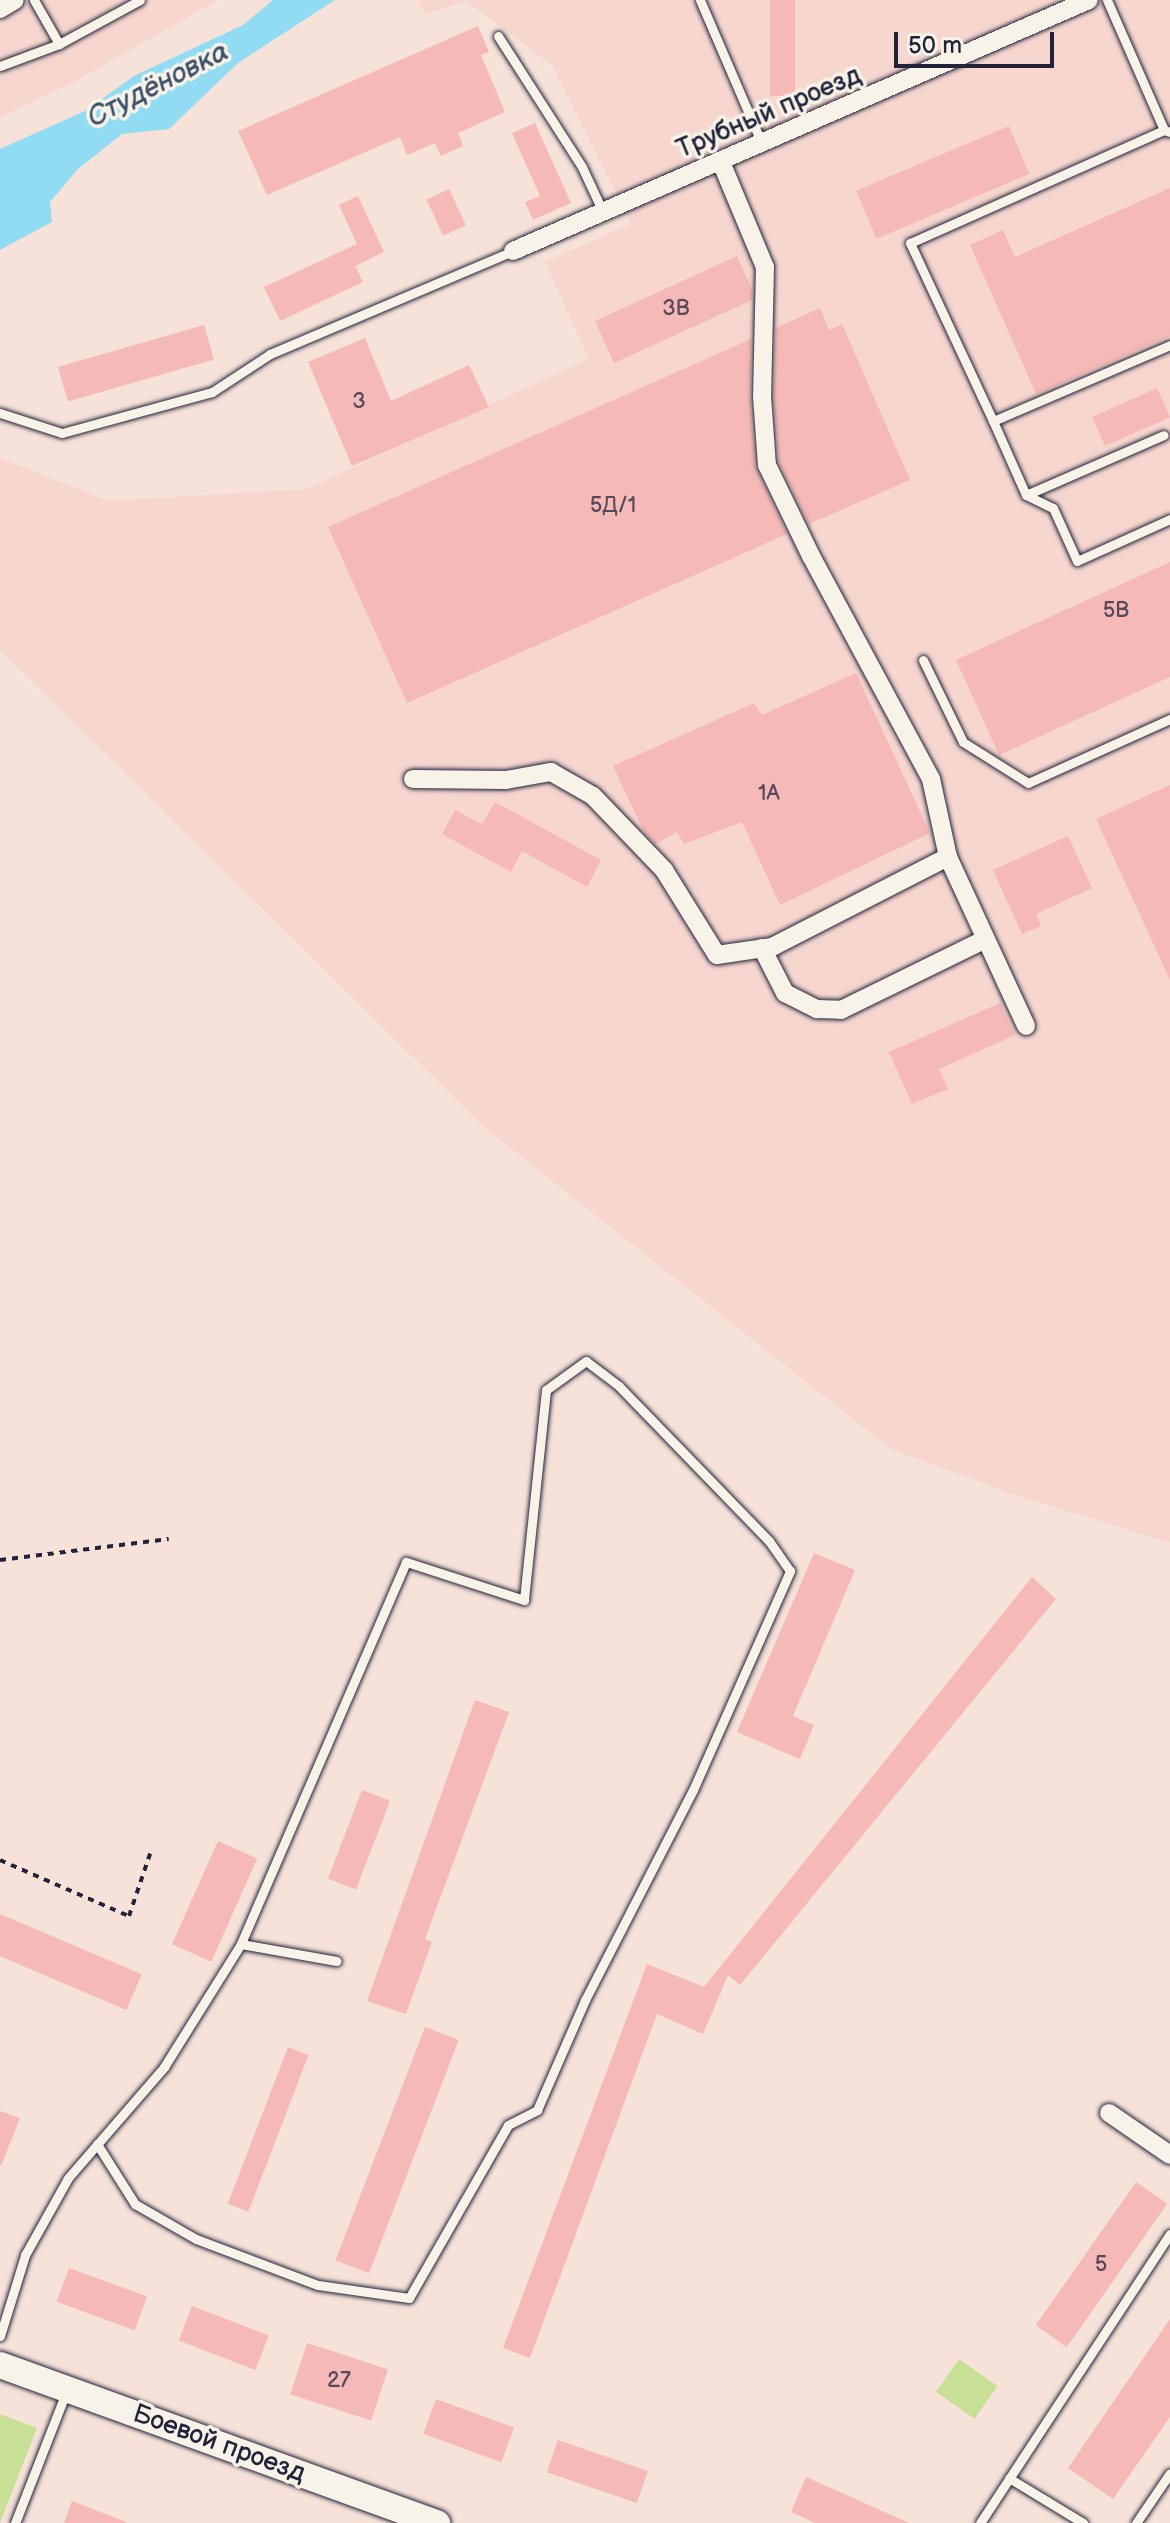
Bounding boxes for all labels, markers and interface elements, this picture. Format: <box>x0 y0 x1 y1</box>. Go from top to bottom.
scale bar <box>898 16 1058 66</box>
text: 50 m <box>908 31 962 60</box>
water label: Студёновка <box>82 35 234 135</box>
street label: Трубный проезд <box>672 60 866 166</box>
house number: 3В <box>662 296 690 322</box>
house number: 3 <box>352 389 366 415</box>
house number: 5Д/1 <box>590 493 636 519</box>
house number: 5В <box>1103 598 1129 624</box>
house number: 1А <box>758 781 780 807</box>
house number: 5 <box>1095 2252 1107 2278</box>
house number: 27 <box>327 2368 351 2394</box>
street label: Боевой проезд <box>129 2398 309 2490</box>

